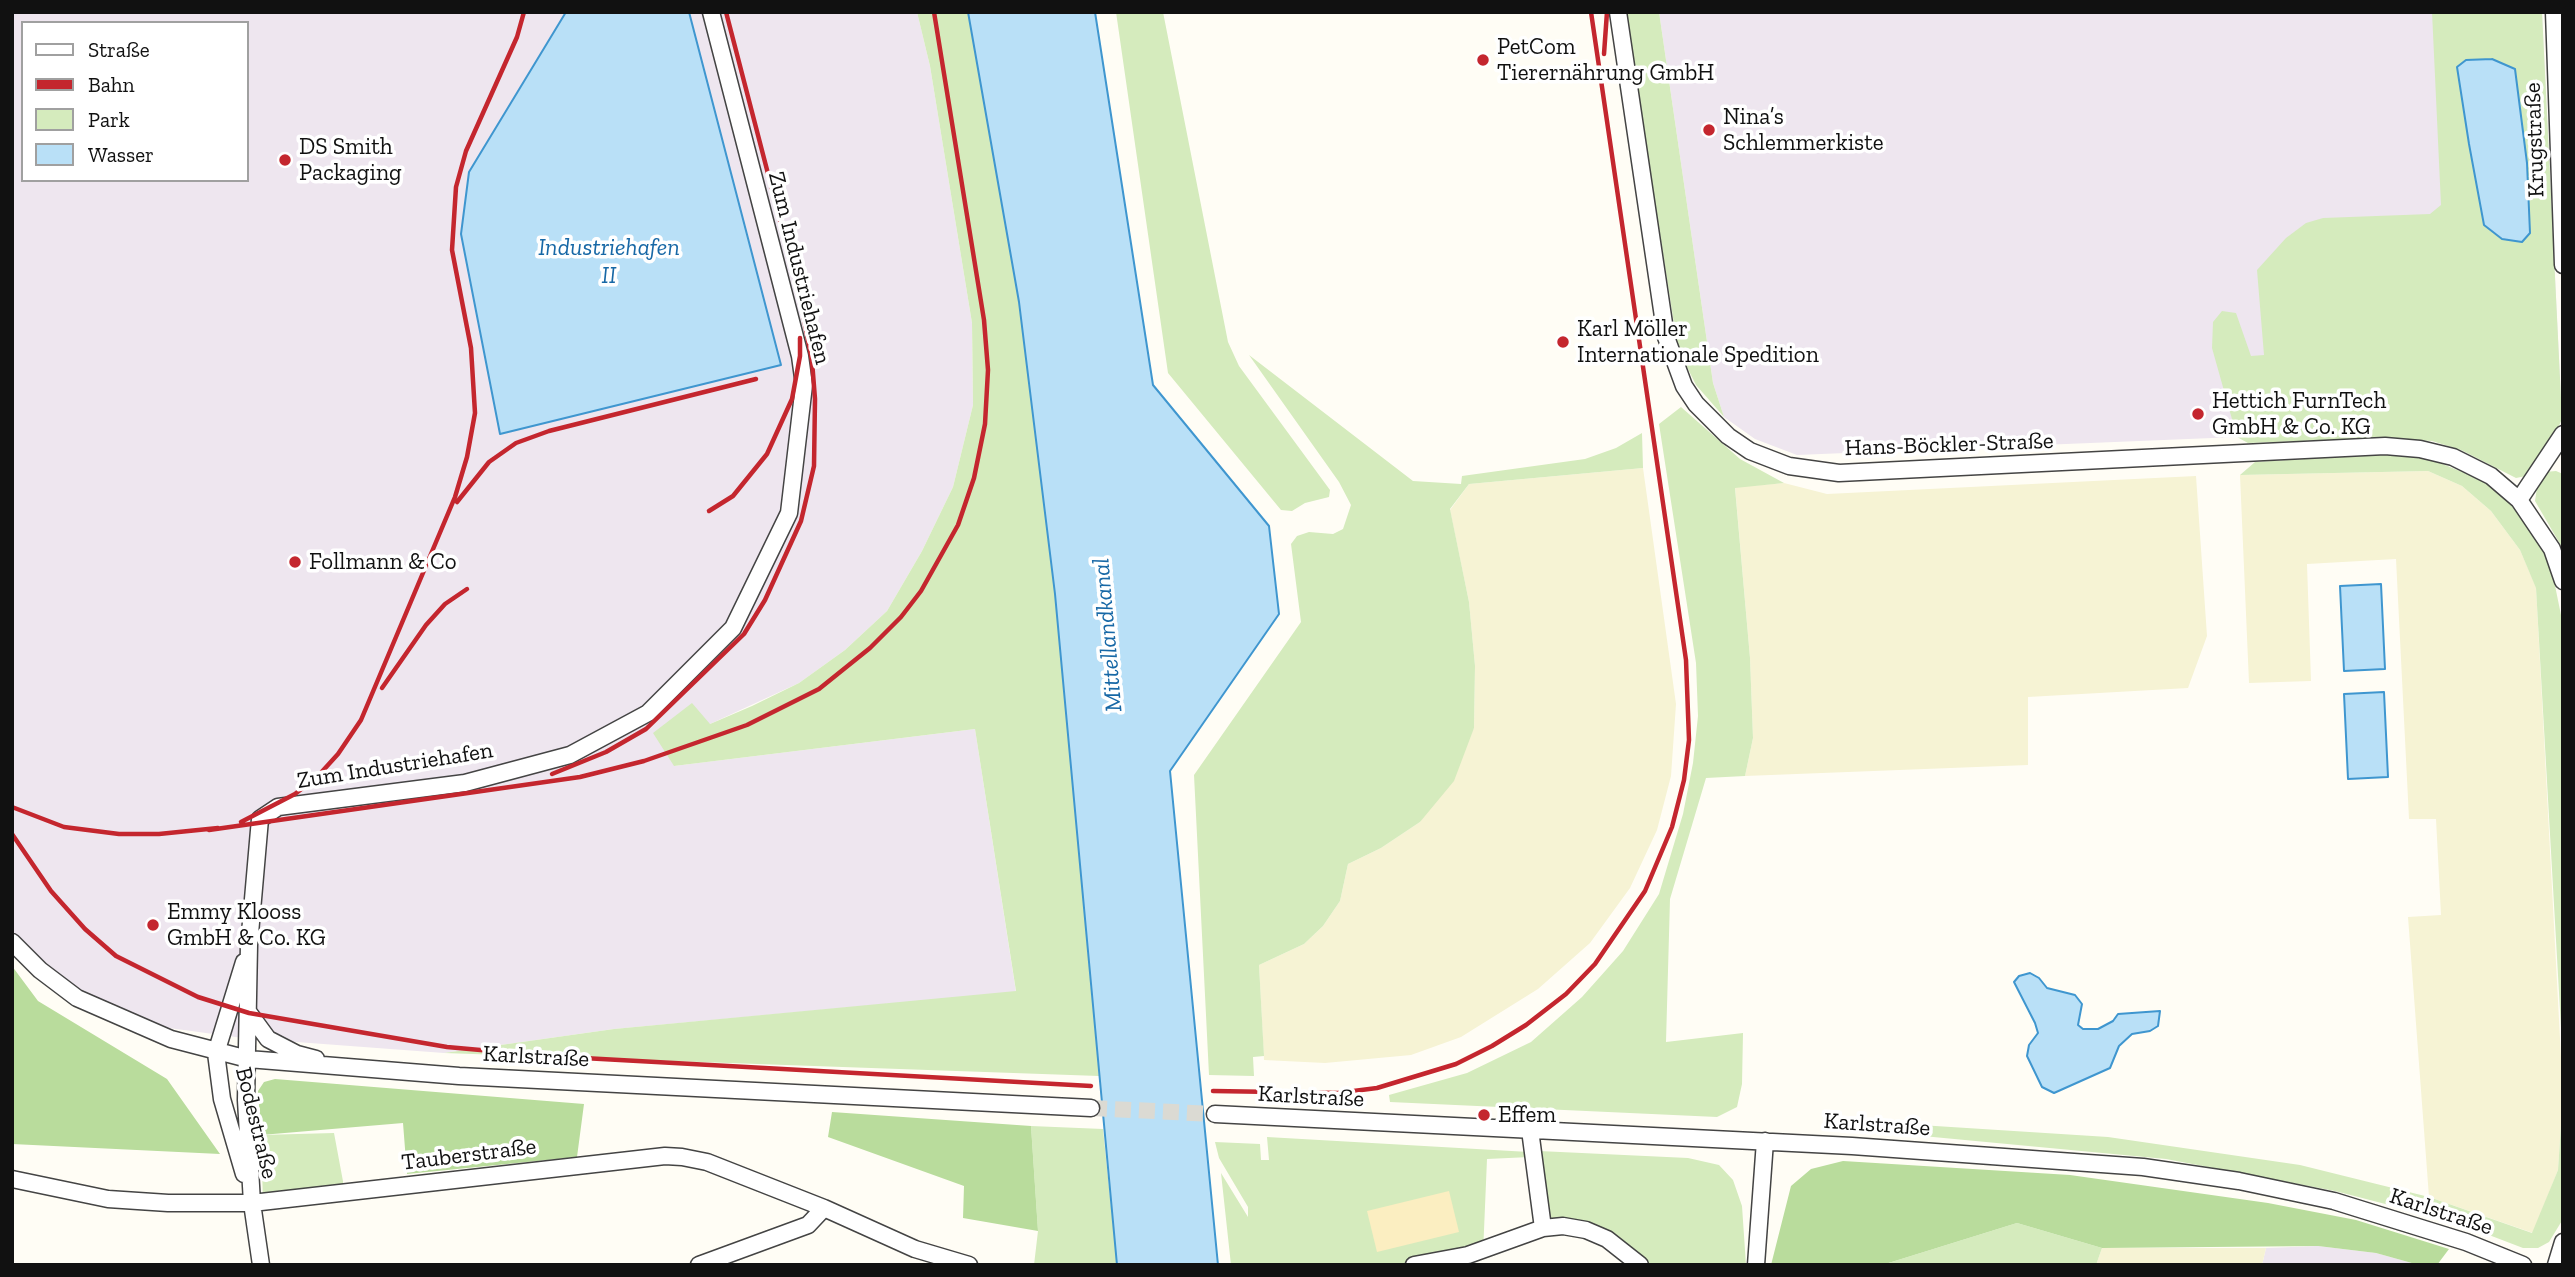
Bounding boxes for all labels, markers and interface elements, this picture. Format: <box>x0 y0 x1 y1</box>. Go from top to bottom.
legend <box>21 21 248 182</box>
place label: PetCom Tierernährung GmbH <box>1497 33 1714 87</box>
text: Straße <box>88 37 150 62</box>
marker: PetCom Tierernährung GmbH <box>1475 52 1491 68</box>
text: Bahn <box>88 72 135 97</box>
street label: Krugstraße <box>2519 82 2551 198</box>
place label: Nina’s Schlemmerkiste <box>1723 103 1884 157</box>
text: Park <box>88 107 130 132</box>
marker: Nina’s Schlemmerkiste <box>1701 122 1717 138</box>
place label: DS Smith Packaging <box>299 133 402 187</box>
text: Wasser <box>88 142 154 167</box>
marker: DS Smith Packaging <box>277 152 293 168</box>
street label: Zum Industriehafen <box>762 169 836 367</box>
water label: Industriehafen II <box>538 234 680 290</box>
place label: Karl Möller Internationale Spedition <box>1577 315 1819 369</box>
marker: Karl Möller Internationale Spedition <box>1555 334 1571 350</box>
place label: Hettich FurnTech GmbH & Co. KG <box>2212 387 2386 441</box>
marker: Hettich FurnTech GmbH & Co. KG <box>2190 406 2206 422</box>
street label: Hans-Böckler-Straße <box>1844 428 2054 462</box>
place label: Follmann & Co <box>309 548 457 576</box>
marker: Follmann & Co <box>287 554 303 570</box>
water label: Mittellandkanal <box>1087 557 1129 713</box>
street label: Zum Industriehafen <box>295 737 495 795</box>
place label: Emmy Klooss GmbH & Co. KG <box>167 898 326 952</box>
marker: Emmy Klooss GmbH & Co. KG <box>145 917 161 933</box>
street label: Karlstraße <box>482 1040 590 1074</box>
street label: Bodestraße <box>229 1064 283 1182</box>
street label: Karlstraße <box>1257 1080 1365 1114</box>
place label: Effem <box>1498 1101 1556 1129</box>
marker: Effem <box>1476 1107 1492 1123</box>
street label: Karlstraße <box>1823 1108 1931 1142</box>
street label: Tauberstraße <box>400 1133 538 1177</box>
street label: Karlstraße <box>2386 1182 2496 1242</box>

